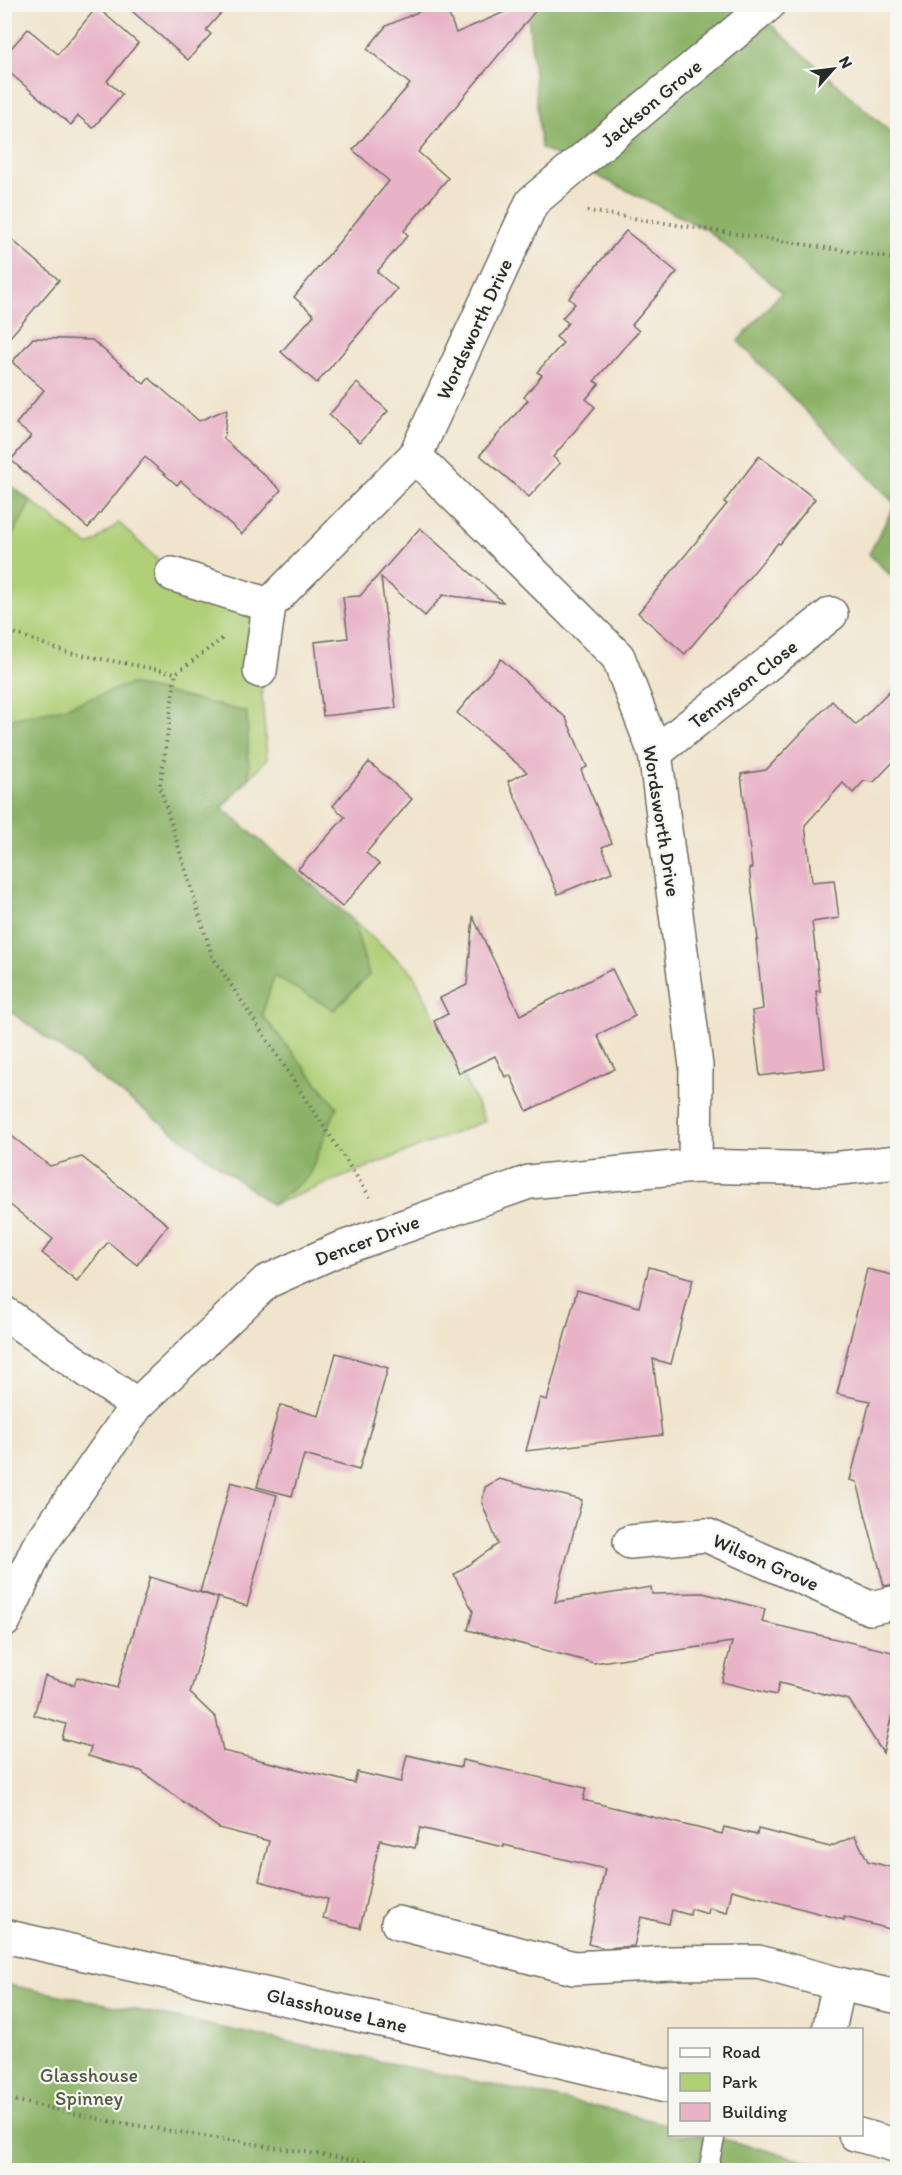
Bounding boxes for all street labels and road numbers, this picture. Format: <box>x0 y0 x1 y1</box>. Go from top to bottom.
street label: Jackson Grove <box>596 54 706 152</box>
street label: Wordsworth Drive <box>431 255 517 403</box>
street label: Tennyson Close <box>684 634 802 734</box>
street label: Wordsworth Drive <box>638 744 686 898</box>
street label: Dencer Drive <box>311 1209 423 1271</box>
street label: Wilson Grove <box>709 1528 823 1596</box>
street label: Glasshouse Lane <box>264 1982 410 2038</box>

